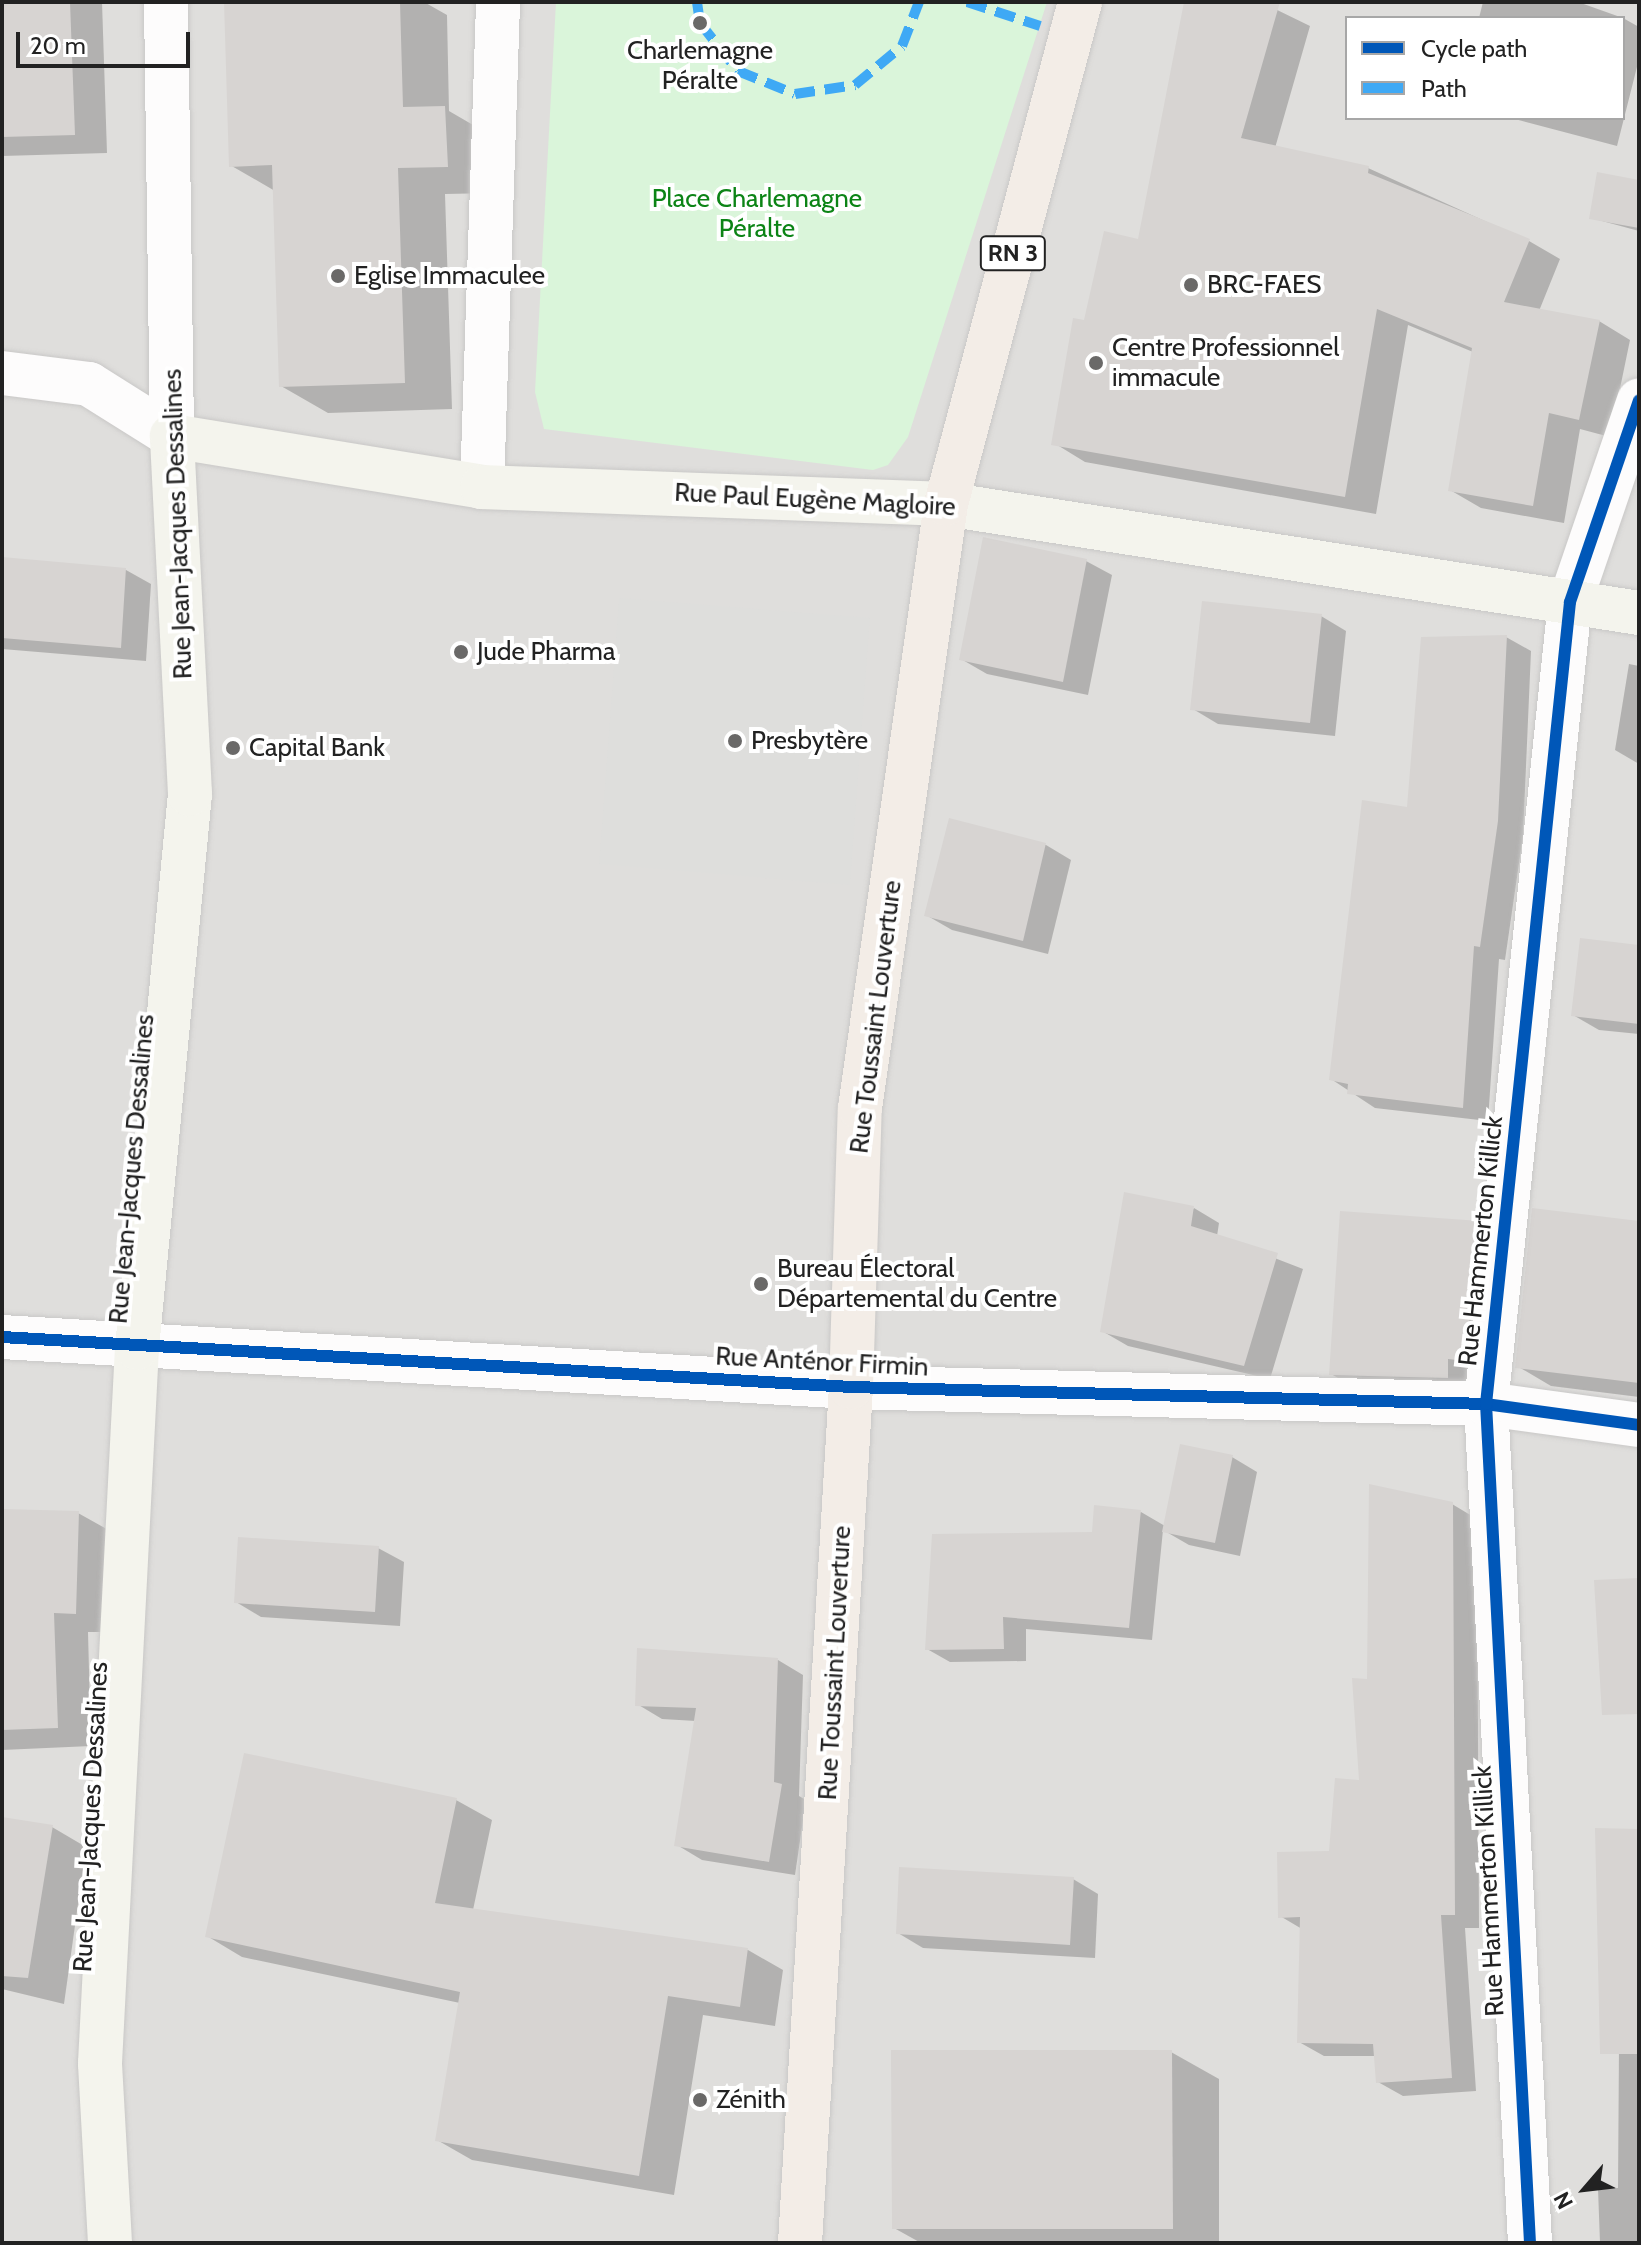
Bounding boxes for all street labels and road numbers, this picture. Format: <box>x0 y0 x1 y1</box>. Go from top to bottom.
road number: RN 3 <box>979 233 1047 273</box>
street label: Rue Jean-Jacques Dessalines <box>157 368 199 680</box>
street label: Rue Paul Eugène Magloire <box>674 477 956 523</box>
street label: Rue Toussaint Louverture <box>844 879 908 1155</box>
street label: Rue Jean-Jacques Dessalines <box>103 1013 161 1325</box>
street label: Rue Hammerton Killick <box>1452 1114 1510 1368</box>
street label: Rue Anténor Firmin <box>715 1341 929 1383</box>
street label: Rue Toussaint Louverture <box>812 1525 858 1801</box>
street label: Rue Jean-Jacques Dessalines <box>67 1661 115 1973</box>
street label: Rue Hammerton Killick <box>1467 1765 1511 2017</box>

